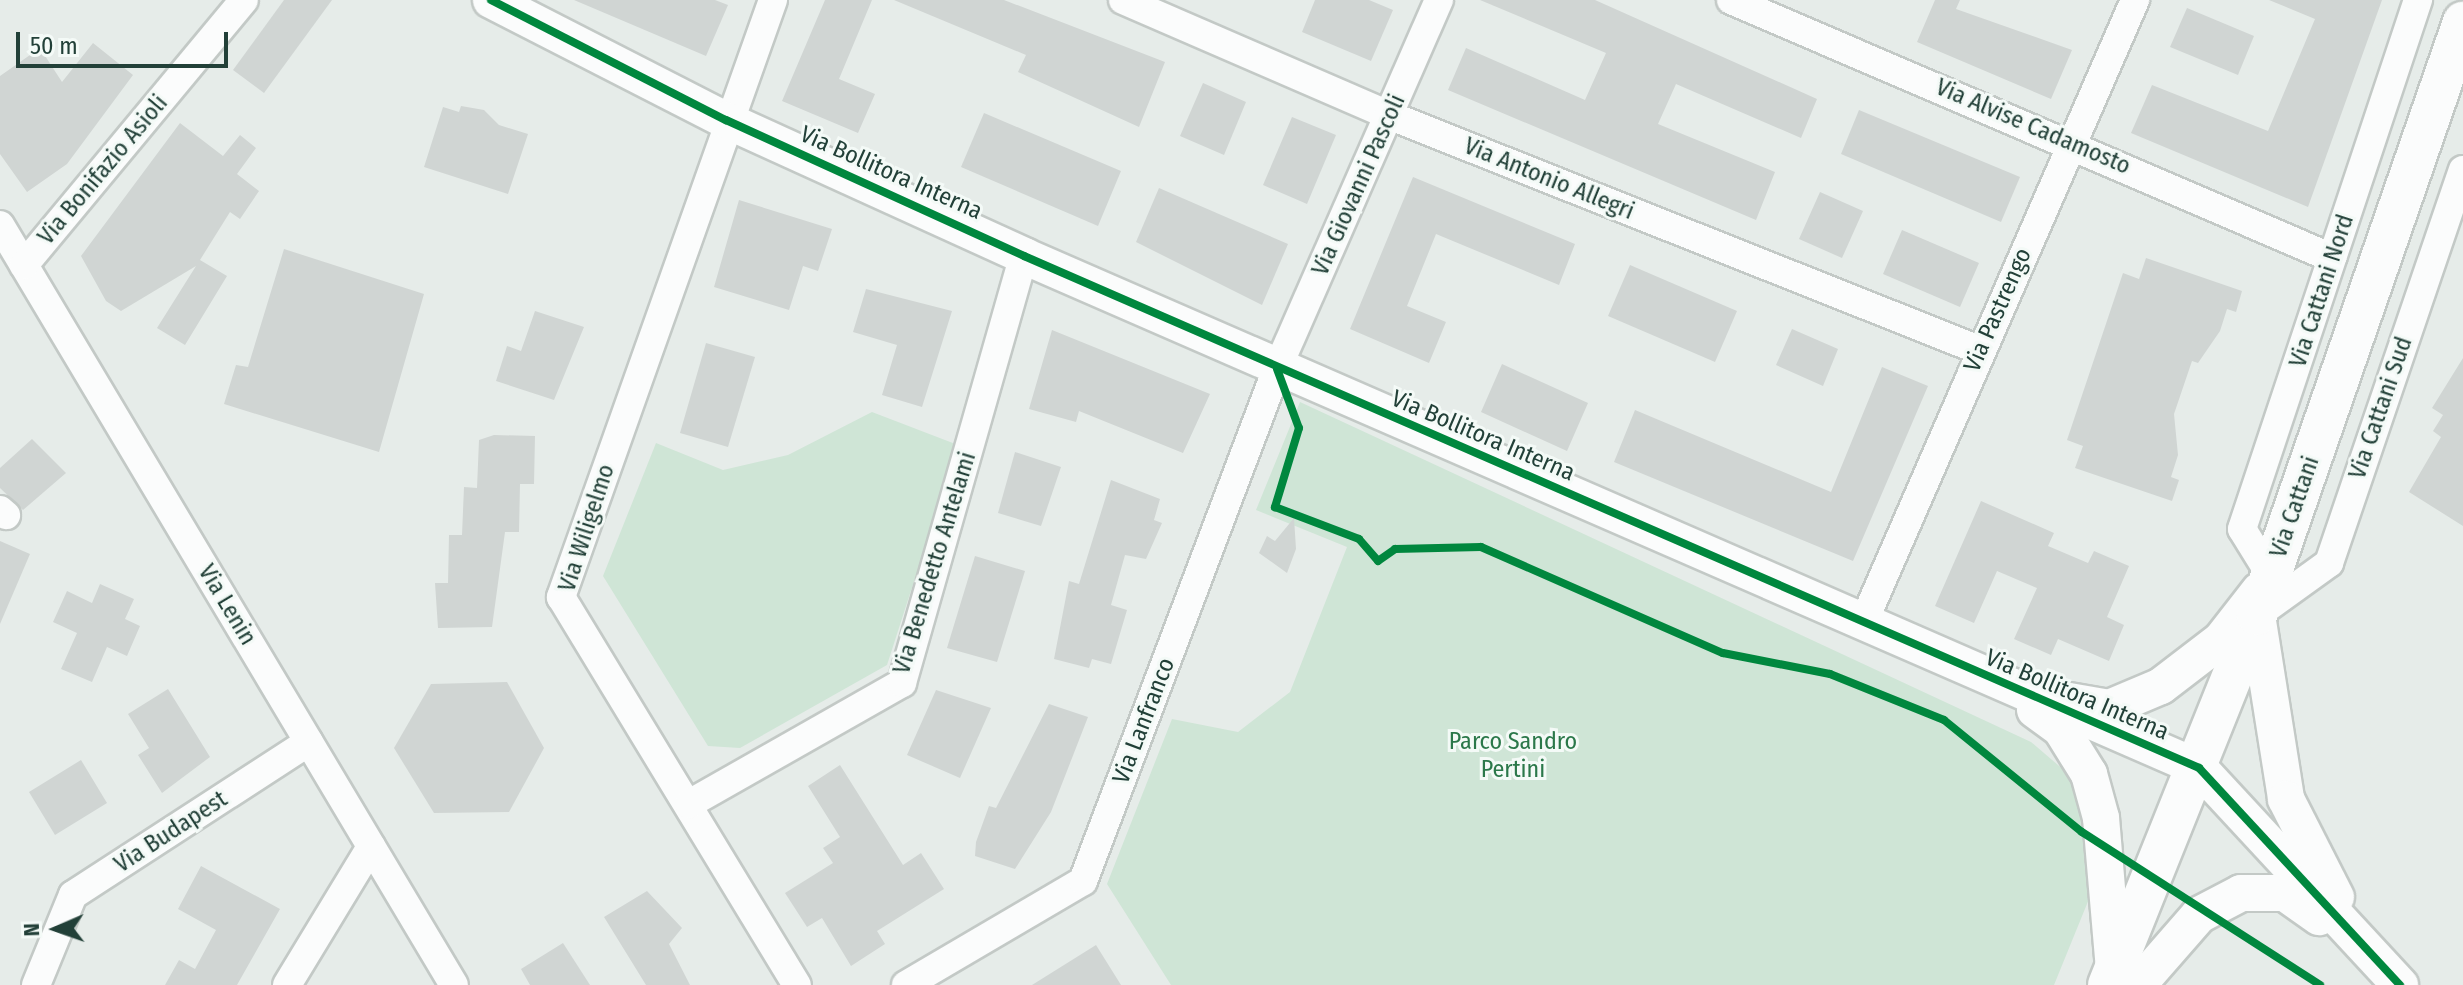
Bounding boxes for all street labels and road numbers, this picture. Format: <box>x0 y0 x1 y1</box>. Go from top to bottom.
street label: Via Alvise Cadamosto <box>1931 73 2135 181</box>
street label: Via Bonifazio Asioli <box>32 89 174 251</box>
street label: Via Giovanni Pascoli <box>1306 90 1412 280</box>
street label: Via Bollitora Interna <box>795 120 987 226</box>
street label: Via Antonio Allegri <box>1460 132 1638 226</box>
street label: Via Cattani Nord <box>2284 211 2360 371</box>
street label: Via Pastrengo <box>1958 244 2038 376</box>
street label: Via Cattani Sud <box>2343 333 2419 483</box>
street label: Via Bollitora Interna <box>1387 384 1579 488</box>
street label: Via Benedetto Antelami <box>888 449 982 677</box>
street label: Via Cattani <box>2264 453 2326 561</box>
street label: Via Wiligelmo <box>553 461 621 595</box>
street label: Via Lenin <box>192 559 262 651</box>
street label: Via Bollitora Interna <box>1981 643 2173 747</box>
street label: Via Lanfranco <box>1107 654 1181 788</box>
street label: Via Budapest <box>109 785 233 879</box>

